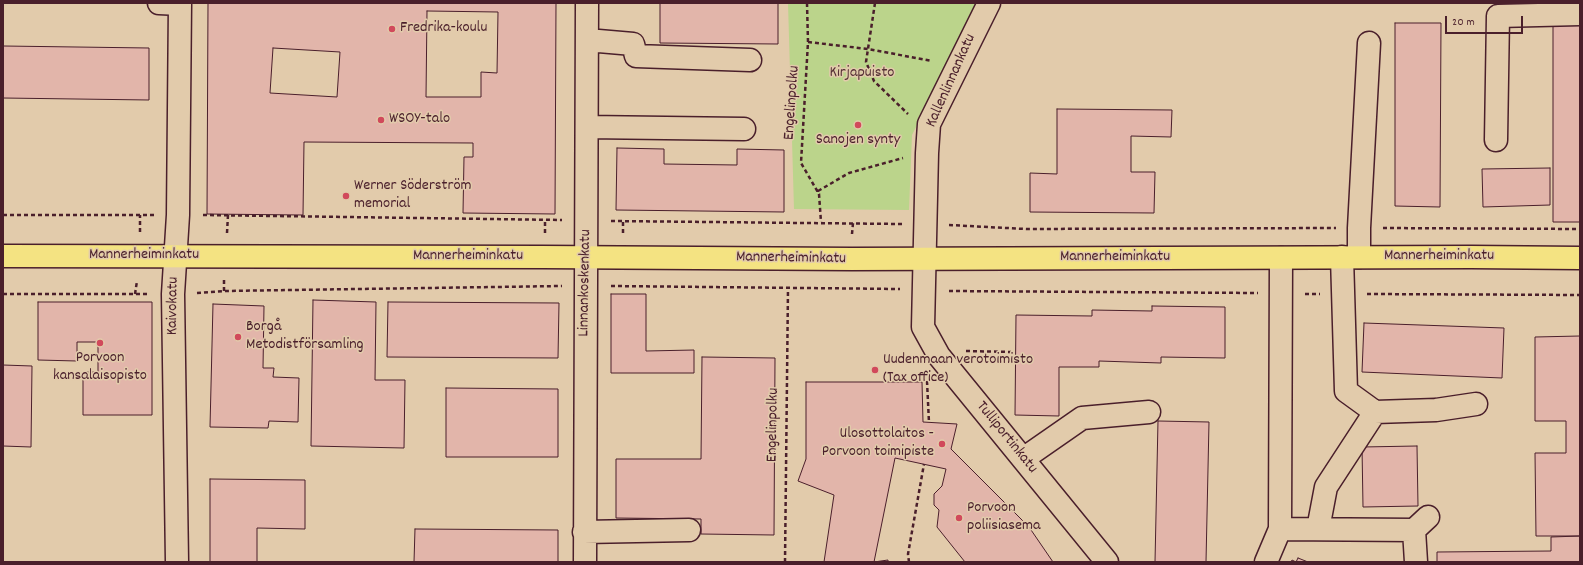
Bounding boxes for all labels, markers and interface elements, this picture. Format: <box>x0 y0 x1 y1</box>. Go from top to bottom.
scale bar <box>1447 8 1525 34</box>
text: 20 m <box>1452 14 1475 31</box>
place label: Fredrika-koulu <box>400 19 487 39</box>
marker: Fredrika-koulu <box>387 24 397 34</box>
street label: Kallenlinnankatu <box>923 31 981 131</box>
park label: Kirjapuisto <box>830 64 894 84</box>
street label: Engelinpolku <box>781 65 805 141</box>
place label: WSOY-talo <box>389 110 450 130</box>
marker: WSOY-talo <box>376 115 386 125</box>
marker: Sanojen synty <box>853 120 863 130</box>
place label: Sanojen synty <box>816 131 900 151</box>
place label: Werner Söderström memorial <box>354 177 472 215</box>
marker: Werner Söderström memorial <box>341 191 351 201</box>
street label: Linnankoskenkatu <box>575 229 597 337</box>
street label: Mannerheiminkatu <box>89 246 199 266</box>
street label: Mannerheiminkatu <box>413 247 523 267</box>
street label: Mannerheiminkatu <box>1384 247 1494 267</box>
street label: Mannerheiminkatu <box>736 248 846 270</box>
street label: Mannerheiminkatu <box>1060 248 1170 268</box>
street label: Kaivokatu <box>164 277 184 335</box>
place label: Borgå Metodistförsamling <box>246 318 364 356</box>
marker: Borgå Metodistförsamling <box>233 332 243 342</box>
marker: Porvoon kansalaisopisto <box>95 338 105 348</box>
place label: Porvoon kansalaisopisto <box>53 349 147 387</box>
place label: Uudenmaan verotoimisto (Tax office) <box>883 351 1033 389</box>
marker: Uudenmaan verotoimisto (Tax office) <box>870 365 880 375</box>
street label: Engelinpolku <box>764 388 784 462</box>
street label: Tulliportinkatu <box>971 398 1041 478</box>
place label: Ulosottolaitos - Porvoon toimipiste <box>822 425 934 463</box>
marker: Ulosottolaitos - Porvoon toimipiste <box>937 439 947 449</box>
place label: Porvoon poliisiasema <box>967 499 1041 537</box>
marker: Porvoon poliisiasema <box>954 513 964 523</box>

